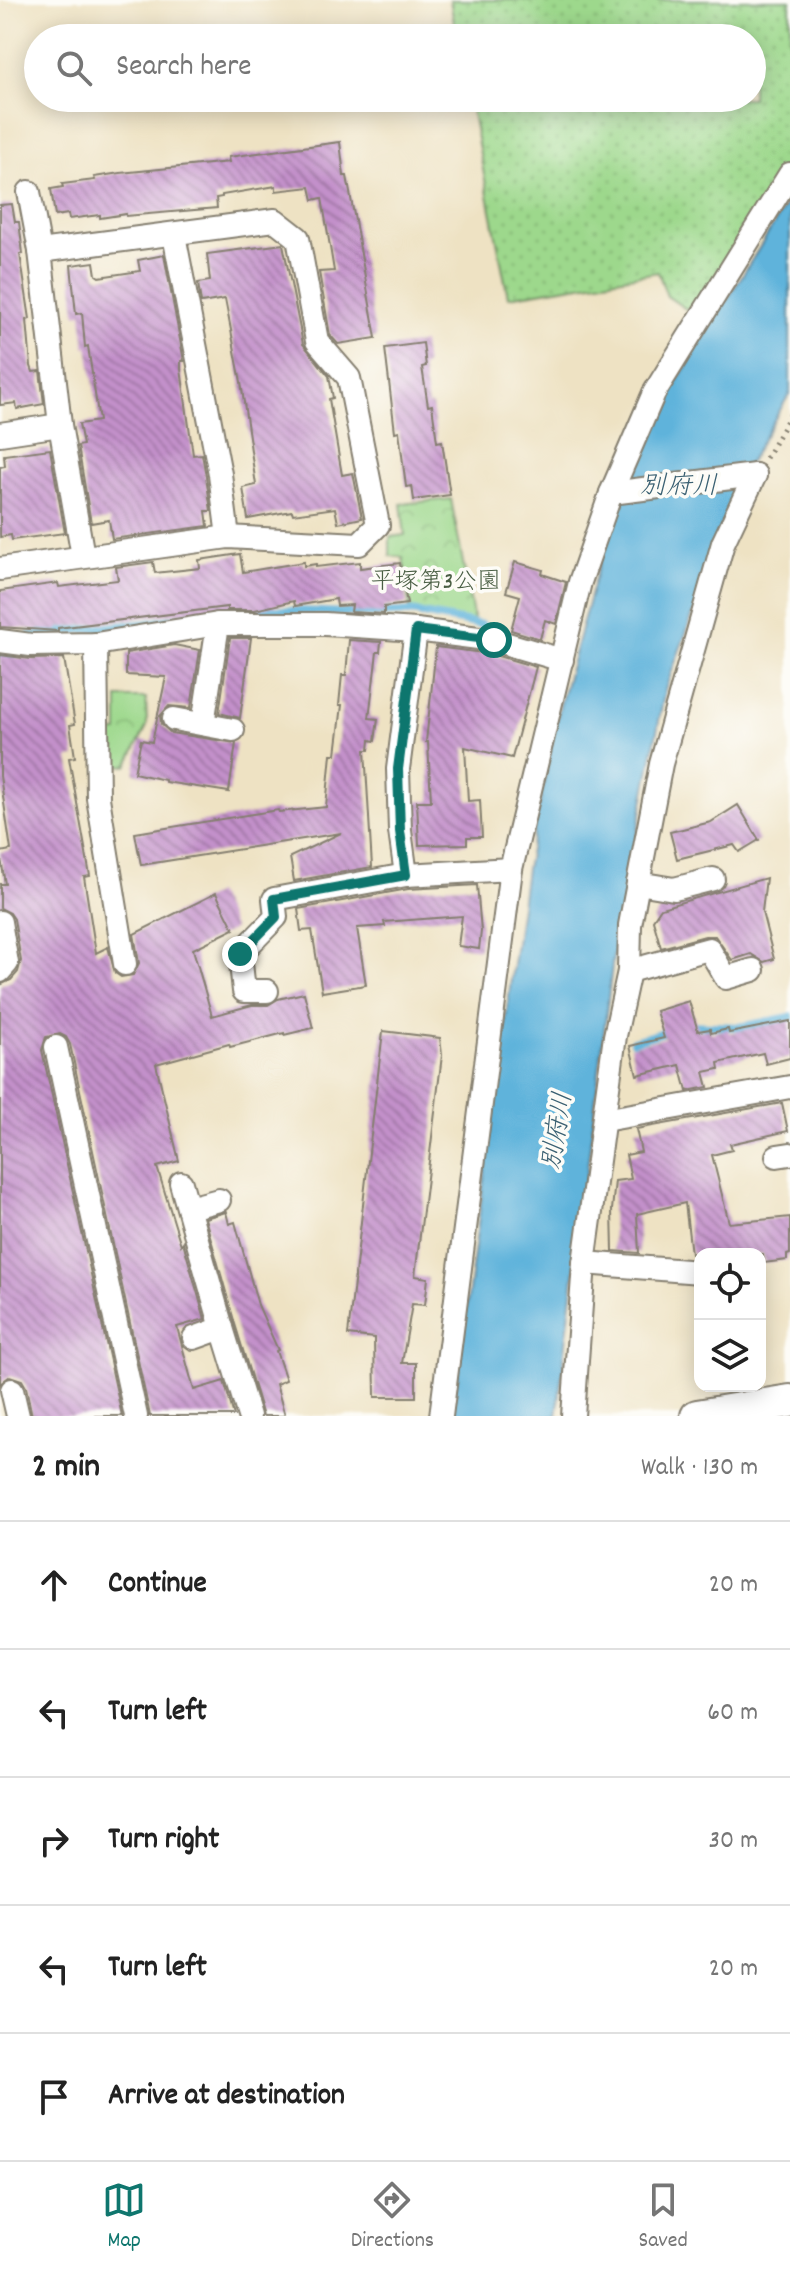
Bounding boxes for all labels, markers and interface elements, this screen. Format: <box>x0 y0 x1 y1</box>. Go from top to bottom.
search box <box>24 24 766 112</box>
icon: search <box>52 46 96 90</box>
text: Search here <box>116 47 252 90</box>
water label: 別府川 <box>640 469 718 506</box>
park label: 平塚第3公園 <box>371 566 501 600</box>
route start <box>476 622 512 658</box>
route end <box>222 936 258 972</box>
water label: 別府川 <box>535 1090 583 1172</box>
map controls <box>694 1248 766 1392</box>
button: locate <box>694 1248 766 1320</box>
button: layers <box>694 1320 766 1392</box>
text: 2 min <box>32 1444 100 1493</box>
text: Walk · 130 m <box>641 1450 758 1487</box>
icon: ahead <box>32 1563 76 1607</box>
text: Continue <box>108 1564 207 1607</box>
text: 20 m <box>709 1567 758 1604</box>
icon: left <box>32 1691 76 1735</box>
text: Turn left <box>108 1692 207 1735</box>
text: 60 m <box>707 1695 758 1732</box>
icon: right <box>32 1819 76 1863</box>
text: Turn right <box>108 1820 219 1863</box>
text: 30 m <box>708 1823 758 1860</box>
icon: left <box>32 1947 76 1991</box>
text: Turn left <box>108 1948 207 1991</box>
text: 20 m <box>709 1951 758 1988</box>
icon: arrive <box>32 2075 76 2119</box>
text: Arrive at destination <box>108 2076 345 2119</box>
tab: Map <box>102 2178 146 2257</box>
tab: Directions <box>351 2178 434 2257</box>
tab: Saved <box>639 2178 688 2257</box>

